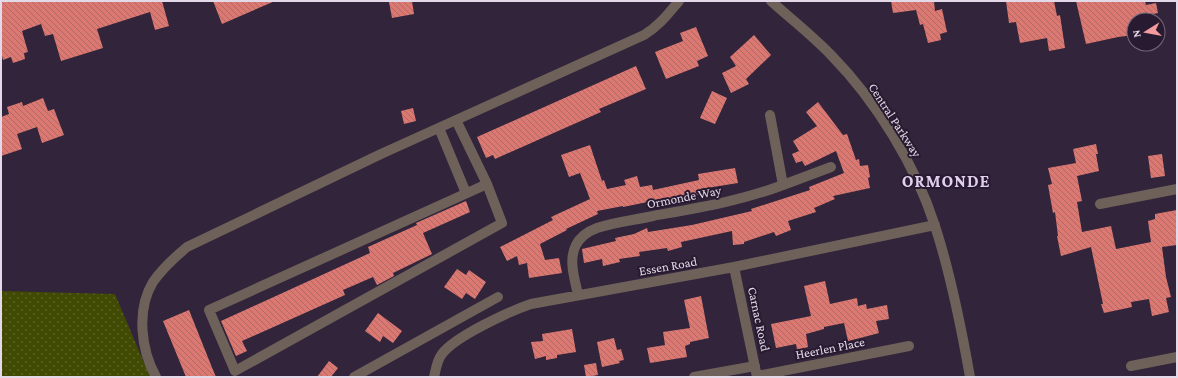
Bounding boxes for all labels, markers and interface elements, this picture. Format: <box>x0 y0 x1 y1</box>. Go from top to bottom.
north arrow <box>1126 12 1166 52</box>
text: N <box>1129 29 1143 39</box>
street label: Central Parkway <box>866 80 925 161</box>
district label: ORMONDE <box>902 172 990 191</box>
street label: Ormonde Way <box>646 182 723 212</box>
street label: Essen Road <box>638 253 698 278</box>
street label: Carnac Road <box>745 285 773 353</box>
street label: Heerlen Place <box>794 334 866 362</box>

